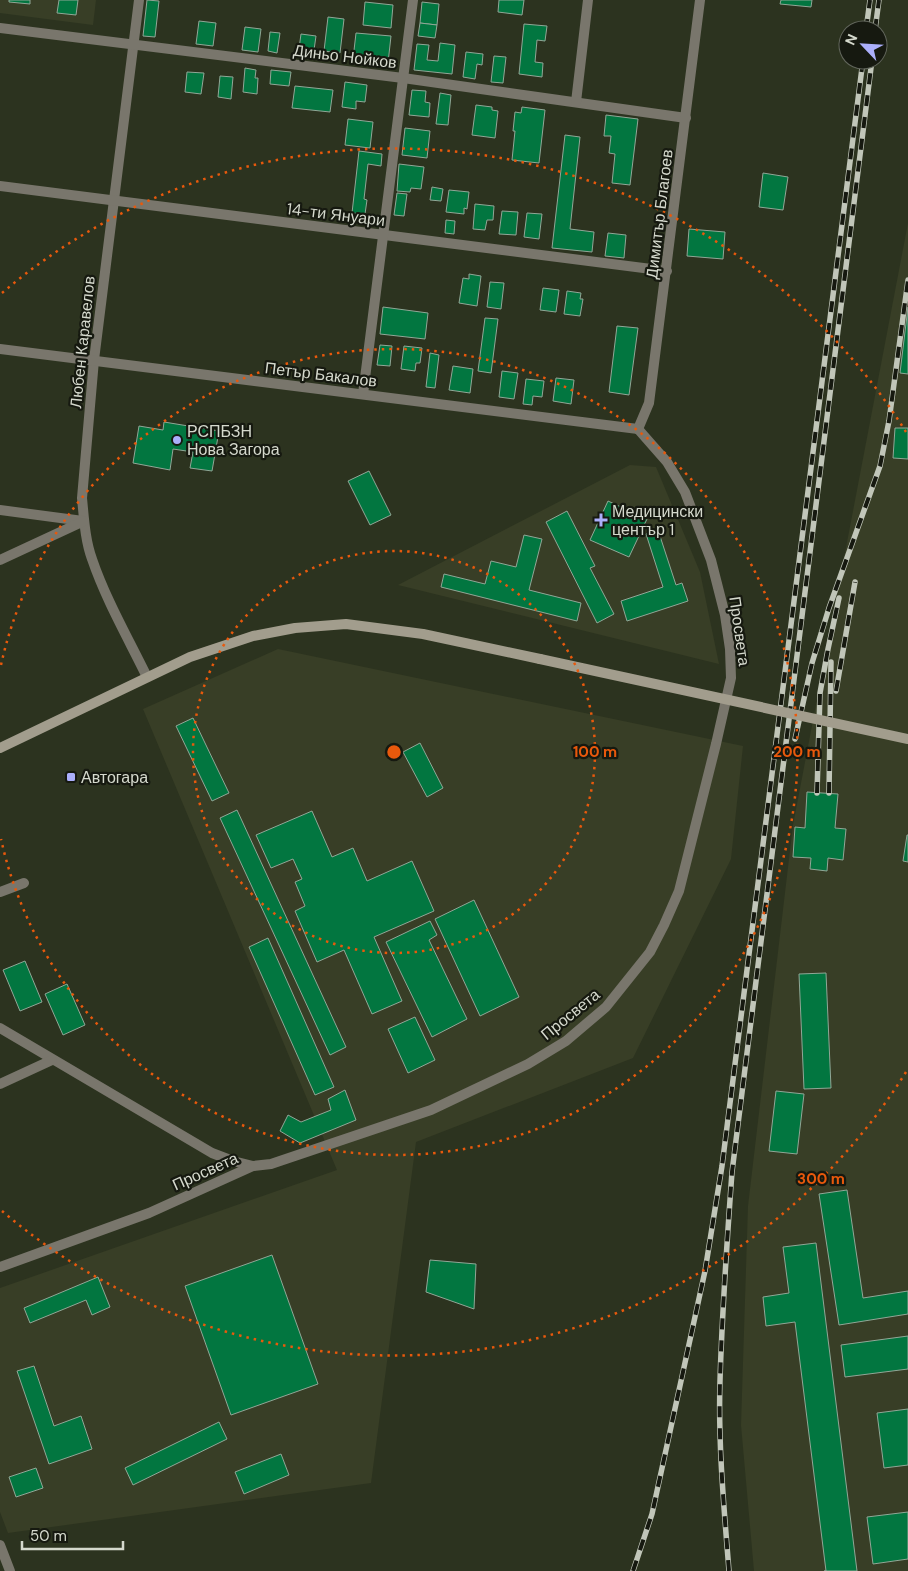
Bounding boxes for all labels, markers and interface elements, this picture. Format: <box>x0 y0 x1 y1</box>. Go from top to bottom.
north arrow <box>838 20 888 70</box>
text: N <box>841 31 862 48</box>
street label: Диньо Нойков <box>292 40 398 73</box>
street label: Димитър Благоев <box>641 148 678 280</box>
street label: 14-ти Януари <box>286 198 386 231</box>
street label: Любен Каравелов <box>65 275 100 409</box>
street label: Петър Бакалов <box>264 357 378 392</box>
place label: РСПБЗН Нова Загора <box>187 421 280 460</box>
marker: РСПБЗН Нова Загора <box>171 434 183 446</box>
place label: Медицински център 1 <box>612 501 703 540</box>
marker: Медицински център 1 <box>594 513 608 527</box>
street label: Просвета <box>724 595 755 667</box>
text: 100 m <box>573 742 617 762</box>
text: 200 m <box>773 742 821 762</box>
centre of rings <box>385 743 403 761</box>
place label: Автогара <box>81 767 148 788</box>
marker: Автогара <box>65 771 77 783</box>
street label: Просвета <box>536 984 604 1045</box>
street label: Просвета <box>169 1148 242 1195</box>
text: 300 m <box>797 1169 845 1189</box>
scale bar <box>22 1518 124 1550</box>
text: 50 m <box>30 1526 67 1546</box>

